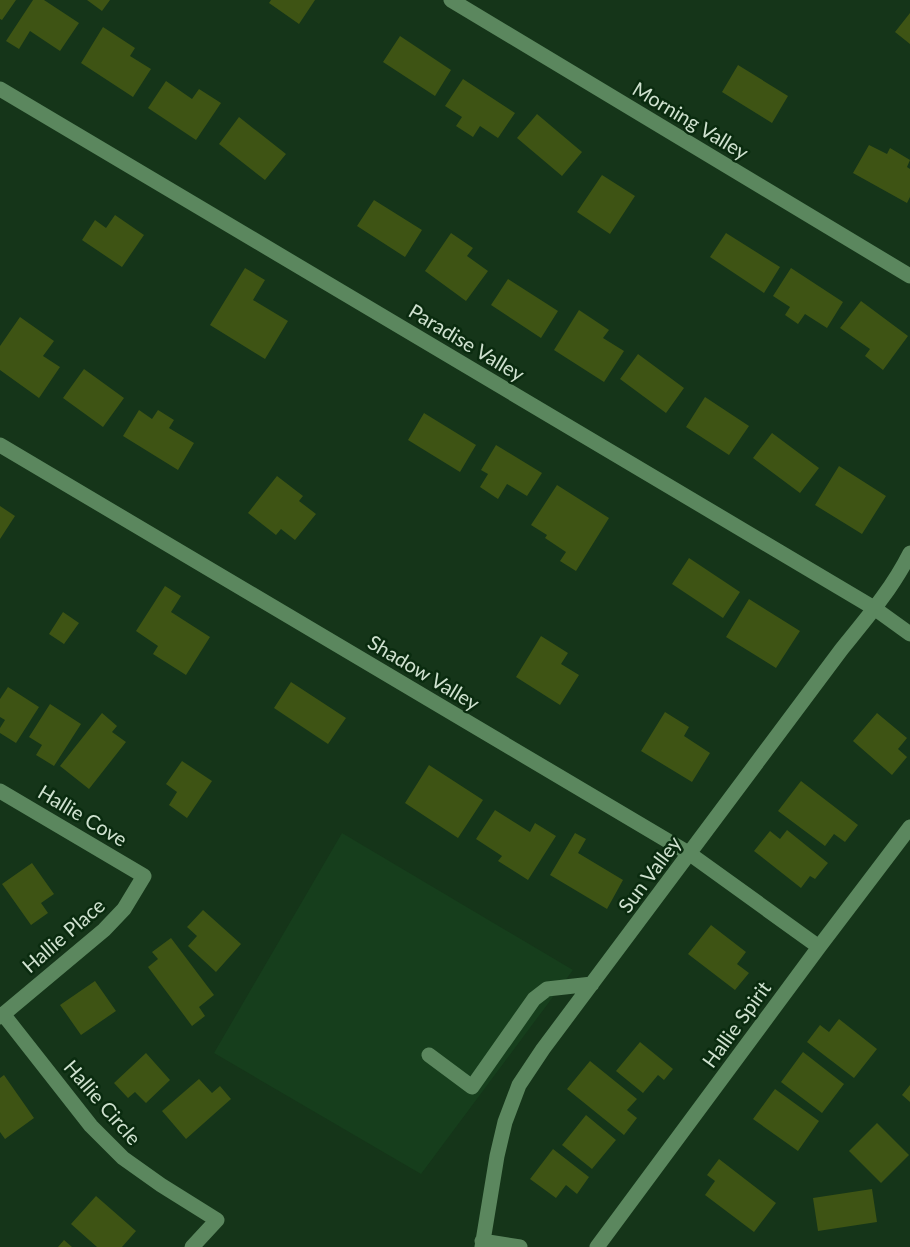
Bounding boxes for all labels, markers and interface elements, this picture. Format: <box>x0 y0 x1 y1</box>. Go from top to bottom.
street label: Morning Valley <box>629 76 754 164</box>
street label: Paradise Valley <box>405 298 530 386</box>
street label: Shadow Valley <box>364 629 485 715</box>
street label: Hallie Cove <box>34 779 132 851</box>
street label: Sun Valley <box>613 831 686 917</box>
street label: Hallie Place <box>17 893 109 977</box>
street label: Hallie Spirit <box>697 976 775 1072</box>
street label: Hallie Circle <box>60 1055 146 1149</box>

